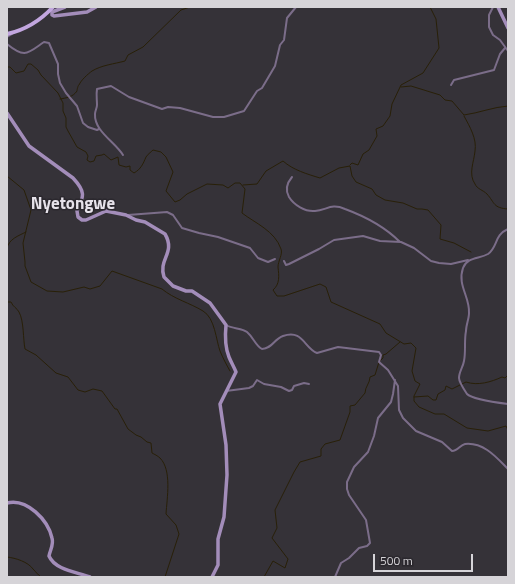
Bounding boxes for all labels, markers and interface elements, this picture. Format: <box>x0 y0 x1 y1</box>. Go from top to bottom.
district label: Nyetongwe <box>31 195 115 215</box>
scale bar <box>375 546 475 572</box>
text: 500 m <box>380 551 413 570</box>

